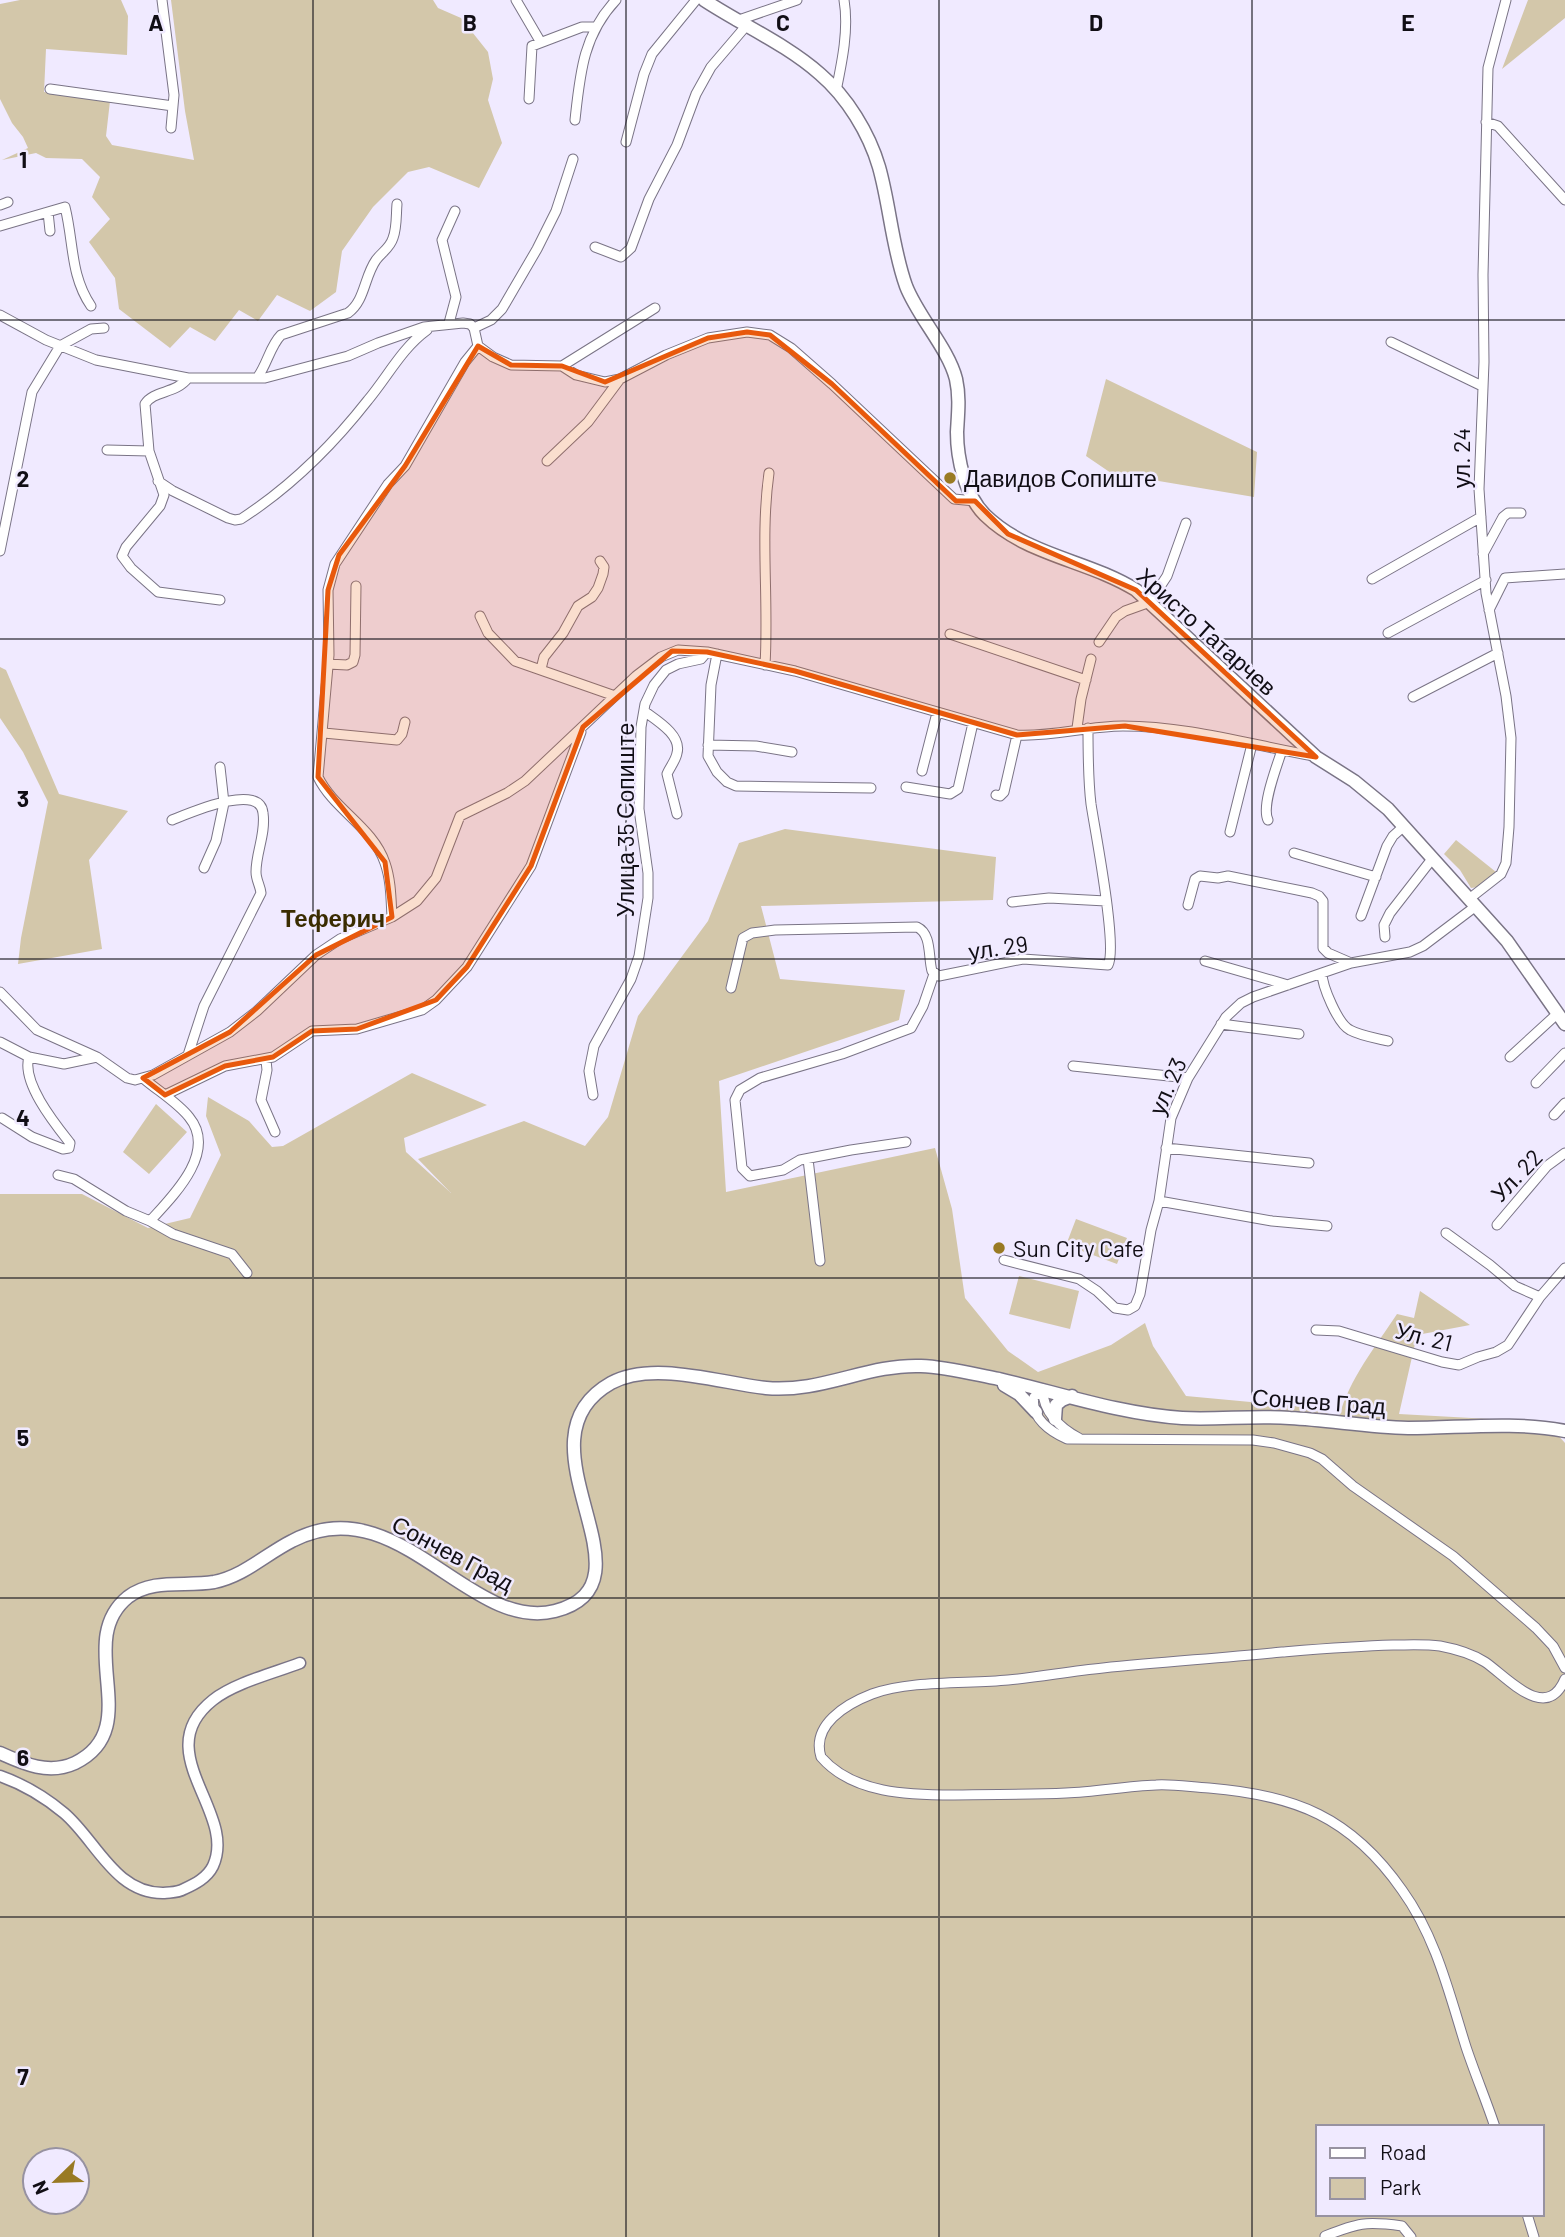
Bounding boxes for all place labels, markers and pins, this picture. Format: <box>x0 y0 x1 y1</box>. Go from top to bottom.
place label: Давидов Сопиште <box>964 464 1157 492</box>
marker: Давидов Сопиште <box>942 470 958 486</box>
place label: Sun City Cafe <box>1013 1234 1144 1262</box>
marker: Sun City Cafe <box>991 1240 1007 1256</box>

